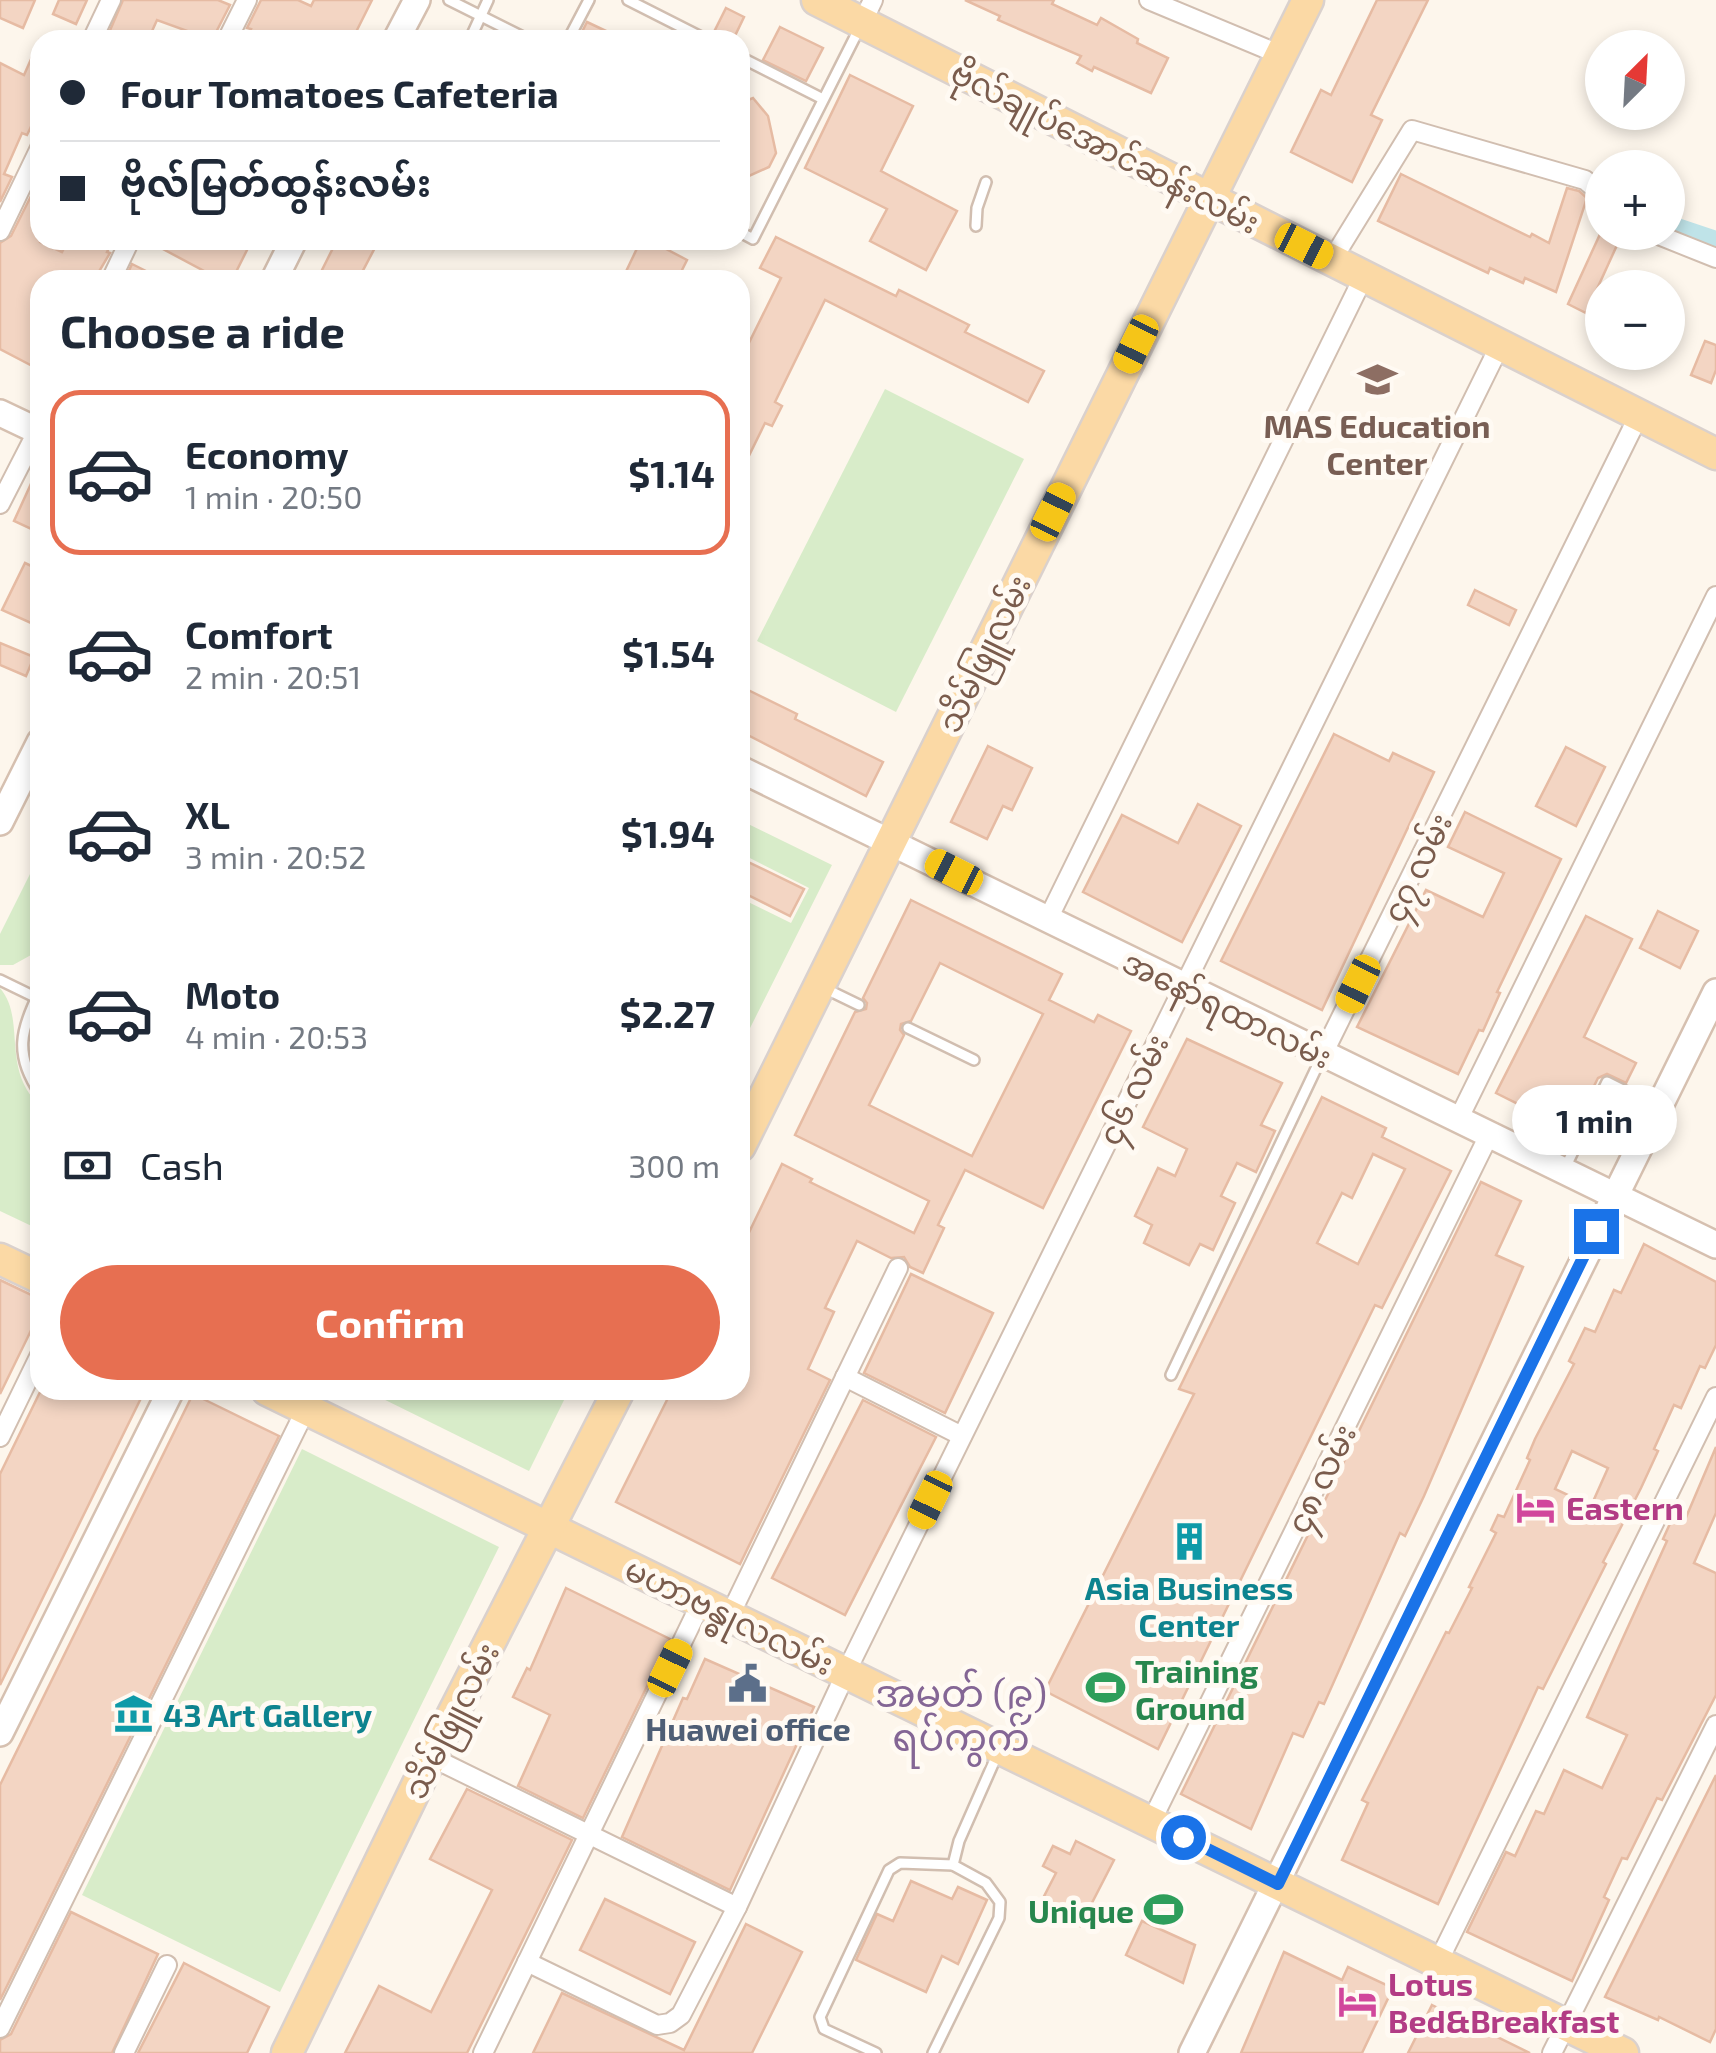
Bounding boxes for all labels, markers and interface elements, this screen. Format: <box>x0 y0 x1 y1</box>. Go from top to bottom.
north arrow <box>1585 30 1685 130</box>
map controls <box>1585 30 1685 370</box>
street label: ဗိုလ်ချုပ်အောင်ဆန်းလမ်း <box>941 50 1267 248</box>
text: Four Tomatoes Cafeteria <box>120 70 559 116</box>
button: + <box>1585 150 1685 250</box>
text: ဗိုလ်မြတ်ထွန်းလမ်း <box>120 159 431 205</box>
car <box>1270 219 1338 273</box>
button: − <box>1585 270 1685 370</box>
text: Choose a ride <box>60 303 345 357</box>
car <box>1109 310 1163 378</box>
school or university icon: MAS Education Center <box>1356 359 1398 401</box>
place label: MAS Education Center <box>1263 406 1491 481</box>
icon: car <box>65 428 155 518</box>
text: Economy <box>185 431 349 477</box>
text: $1.14 <box>628 450 715 496</box>
text: 1 min · 20:50 <box>185 477 363 515</box>
car <box>1026 478 1080 546</box>
street label: သိမ်ဖြူလမ်း <box>927 567 1045 742</box>
icon: car <box>65 608 155 698</box>
text: Comfort <box>185 611 333 657</box>
text: $1.54 <box>622 630 715 676</box>
text: 2 min · 20:51 <box>185 657 361 695</box>
icon: car <box>65 788 155 878</box>
text: XL <box>185 791 230 837</box>
street label: ၄၇ လမ်း <box>1372 806 1467 932</box>
text: $1.94 <box>621 810 715 856</box>
text: 3 min · 20:52 <box>185 837 366 875</box>
car <box>920 845 988 899</box>
street label: အနော်ရထာလမ်း <box>1113 939 1340 1083</box>
car <box>1331 950 1385 1018</box>
icon: car <box>65 968 155 1058</box>
text: Moto <box>185 971 280 1017</box>
text: $2.27 <box>619 990 715 1036</box>
text: 4 min · 20:53 <box>185 1017 368 1055</box>
street label: ၄၆ လမ်း <box>1087 1026 1183 1155</box>
callout: 1 min <box>1514 1086 1678 1156</box>
text: 1 min <box>1556 1101 1633 1139</box>
icon: cash <box>60 1138 115 1193</box>
text: Cash <box>140 1142 224 1188</box>
text: 300 m <box>628 1146 720 1184</box>
route end <box>1574 1209 1619 1254</box>
button: Confirm <box>60 1265 720 1380</box>
street label: ၄၈ လမ်း <box>1276 1416 1371 1543</box>
car <box>903 1466 957 1534</box>
hotel icon: Eastern <box>1515 1486 1557 1528</box>
place label: Eastern <box>1566 1488 1684 1526</box>
building icon: Asia Business Center <box>1168 1521 1210 1563</box>
street label: မဟာဗန္ဓုလလမ်း <box>615 1546 841 1691</box>
place label: Asia Business Center <box>1085 1568 1293 1643</box>
car <box>643 1634 697 1702</box>
street label: သိမ်ဖြူလမ်း <box>393 1635 514 1809</box>
place label: Training Ground <box>1135 1651 1259 1726</box>
public building icon: Huawei office <box>727 1662 769 1704</box>
sports icon: Training Ground <box>1084 1667 1126 1709</box>
district label: အမှတ် (၉) ရပ်ကွက် <box>875 1668 1047 1769</box>
museum icon: 43 Art Gallery <box>112 1693 154 1735</box>
place label: 43 Art Gallery <box>163 1695 372 1734</box>
place label: Huawei office <box>645 1709 851 1747</box>
route start <box>1161 1815 1206 1860</box>
sports icon: Unique <box>1143 1889 1185 1931</box>
place label: Unique <box>1028 1891 1134 1929</box>
place label: Lotus Bed&Breakfast <box>1388 1964 1619 2039</box>
hotel icon: Lotus Bed&Breakfast <box>1337 1980 1379 2022</box>

